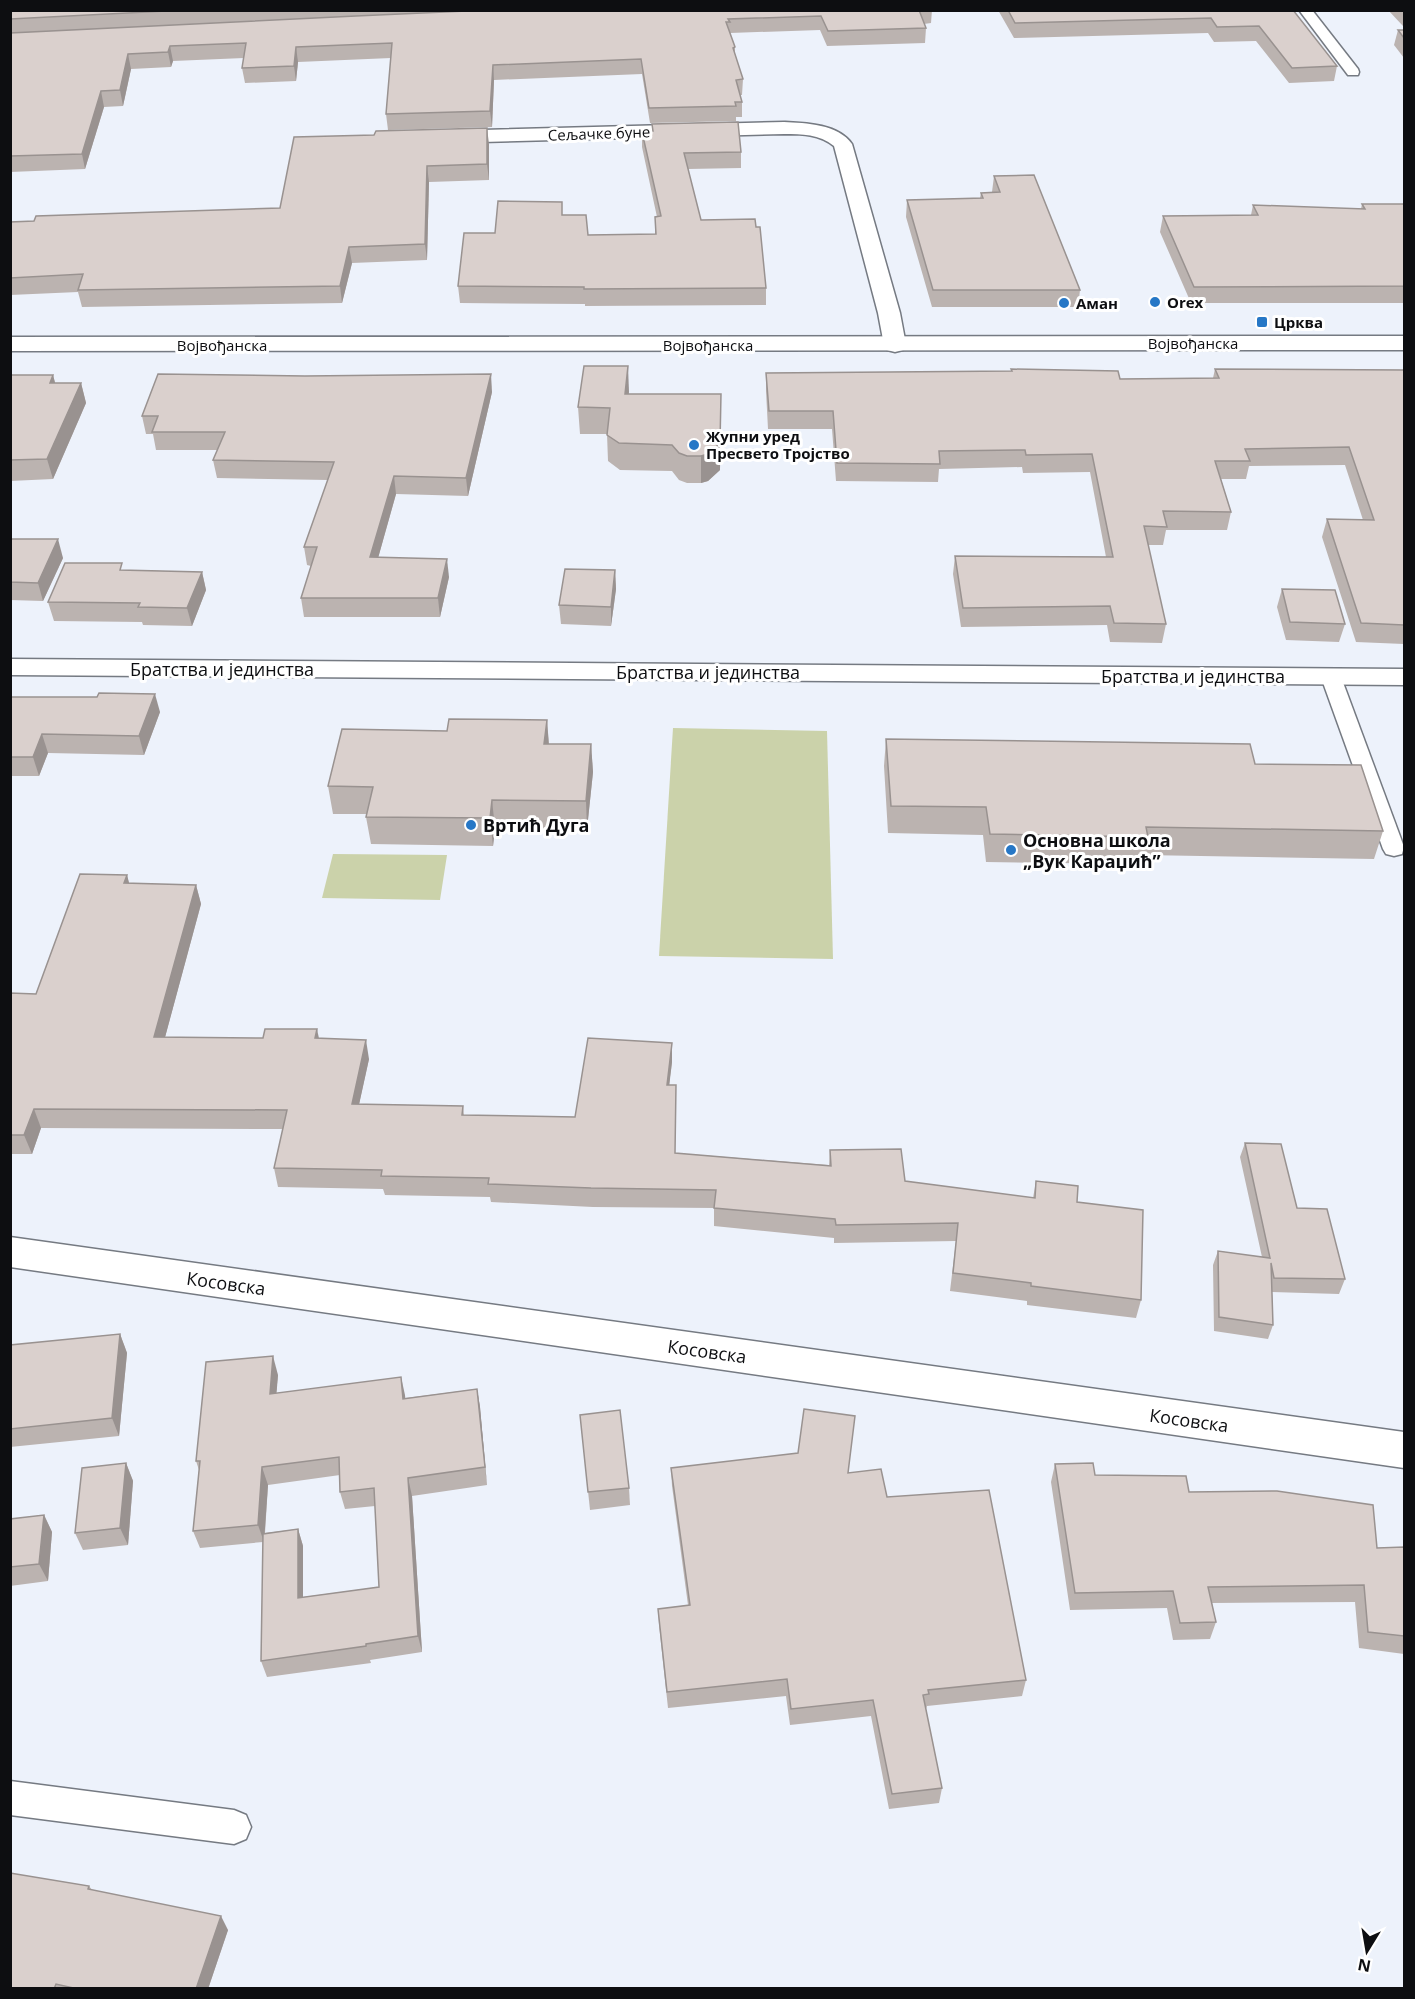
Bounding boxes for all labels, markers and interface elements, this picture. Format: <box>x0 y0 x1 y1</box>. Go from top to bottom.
street label: Сељачке буне <box>548 121 650 145</box>
place label: Orex <box>1167 292 1204 312</box>
place label: Аман <box>1076 293 1118 313</box>
marker: Orex <box>1148 295 1162 309</box>
marker: Аман <box>1057 296 1071 310</box>
place label: Црква <box>1274 312 1323 332</box>
marker: Црква <box>1255 315 1269 329</box>
street label: Војвођанска <box>1148 333 1238 353</box>
street label: Војвођанска <box>177 335 267 355</box>
street label: Војвођанска <box>663 335 753 355</box>
place label: Жупни уред Пресвето Тројство <box>706 426 850 463</box>
marker: Жупни уред Пресвето Тројство <box>687 438 701 452</box>
street label: Братства и јединства <box>130 657 314 681</box>
street label: Братства и јединства <box>616 660 800 684</box>
street label: Братства и јединства <box>1101 664 1285 688</box>
place label: Вртић Дуга <box>483 813 589 837</box>
marker: Вртић Дуга <box>464 818 478 832</box>
place label: Основна школа „Вук Караџић” <box>1023 828 1171 873</box>
marker: Основна школа „Вук Караџић” <box>1004 843 1018 857</box>
street label: Косовска <box>185 1266 267 1300</box>
street label: Косовска <box>666 1334 748 1368</box>
street label: Косовска <box>1148 1403 1230 1437</box>
north arrow <box>1337 1921 1397 1981</box>
text: N <box>1356 1954 1373 1978</box>

